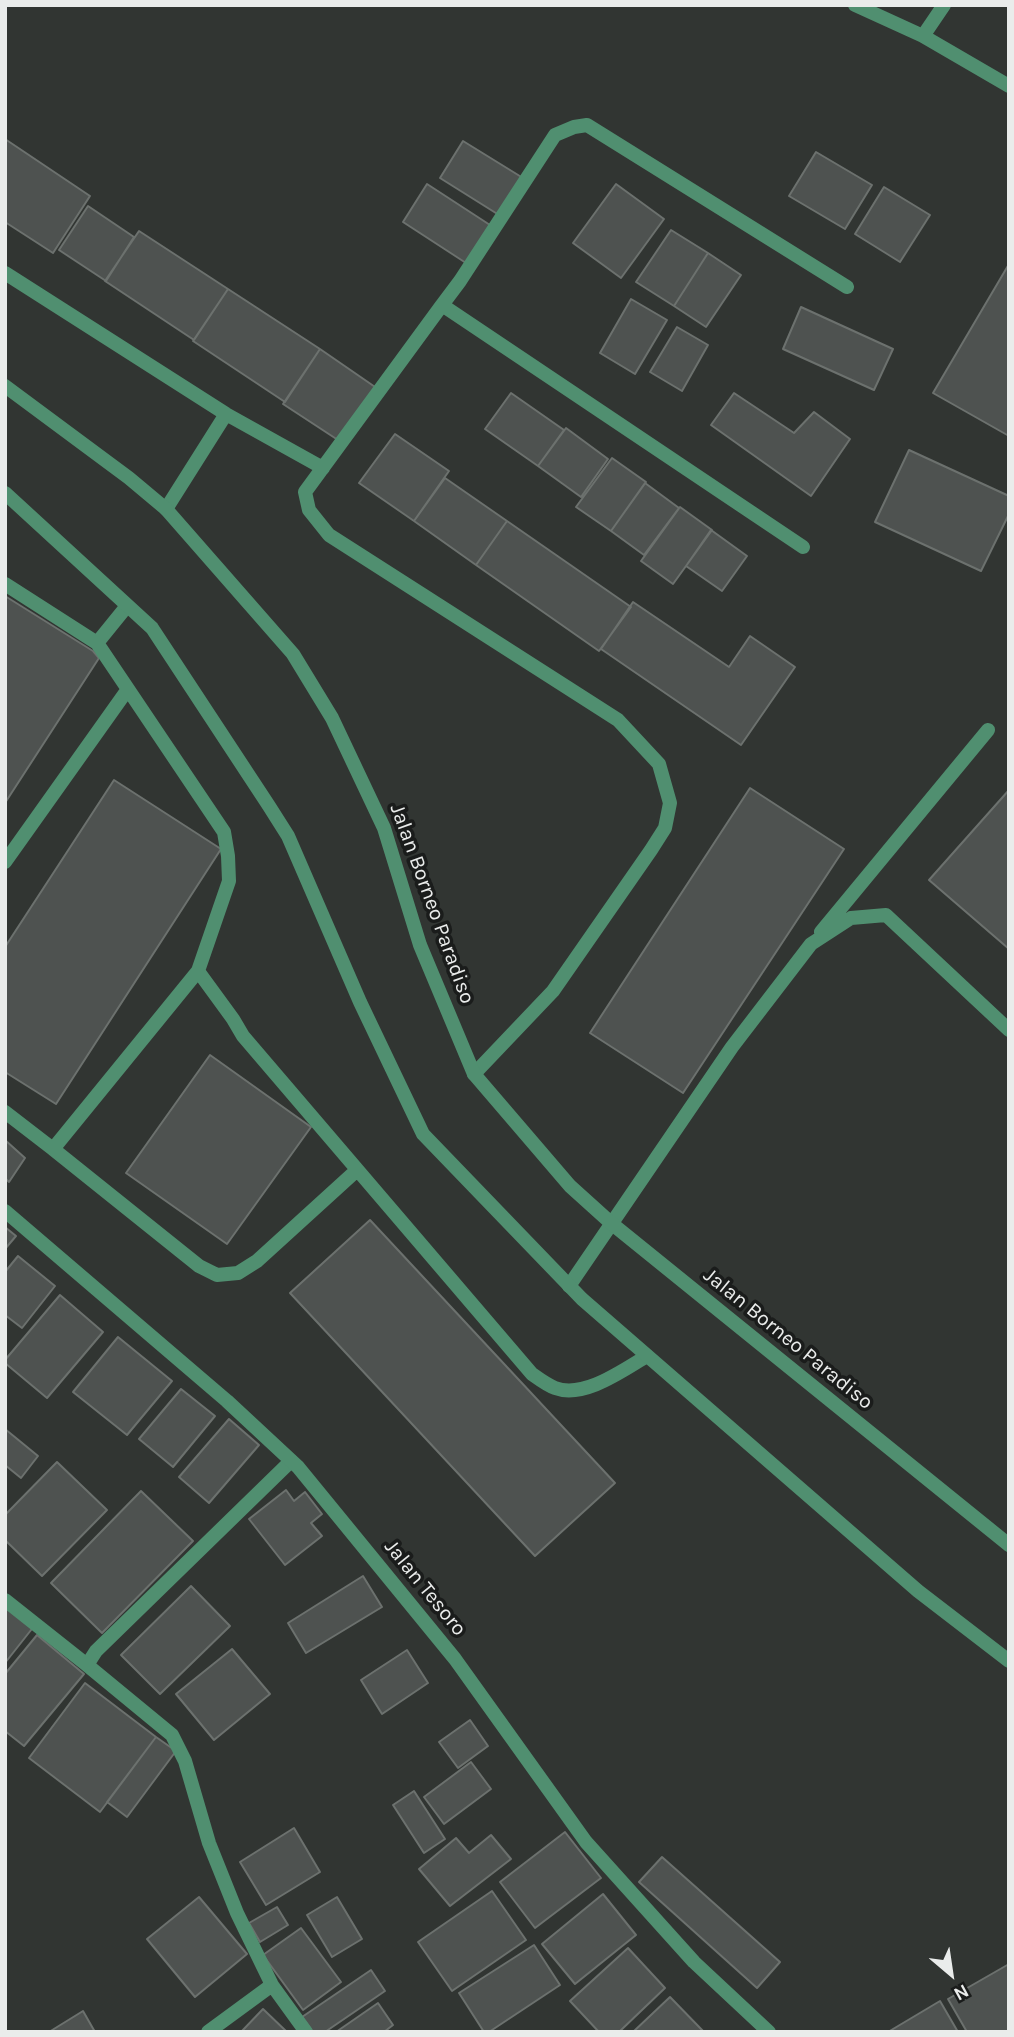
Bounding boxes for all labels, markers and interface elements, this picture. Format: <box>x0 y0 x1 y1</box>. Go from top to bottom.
street label: Jalan Borneo Paradiso <box>384 801 480 1007</box>
street label: Jalan Borneo Paradiso <box>698 1263 878 1415</box>
street label: Jalan Tesoro <box>379 1535 471 1641</box>
north arrow <box>916 1939 986 2009</box>
text: N <box>950 1979 972 2005</box>

